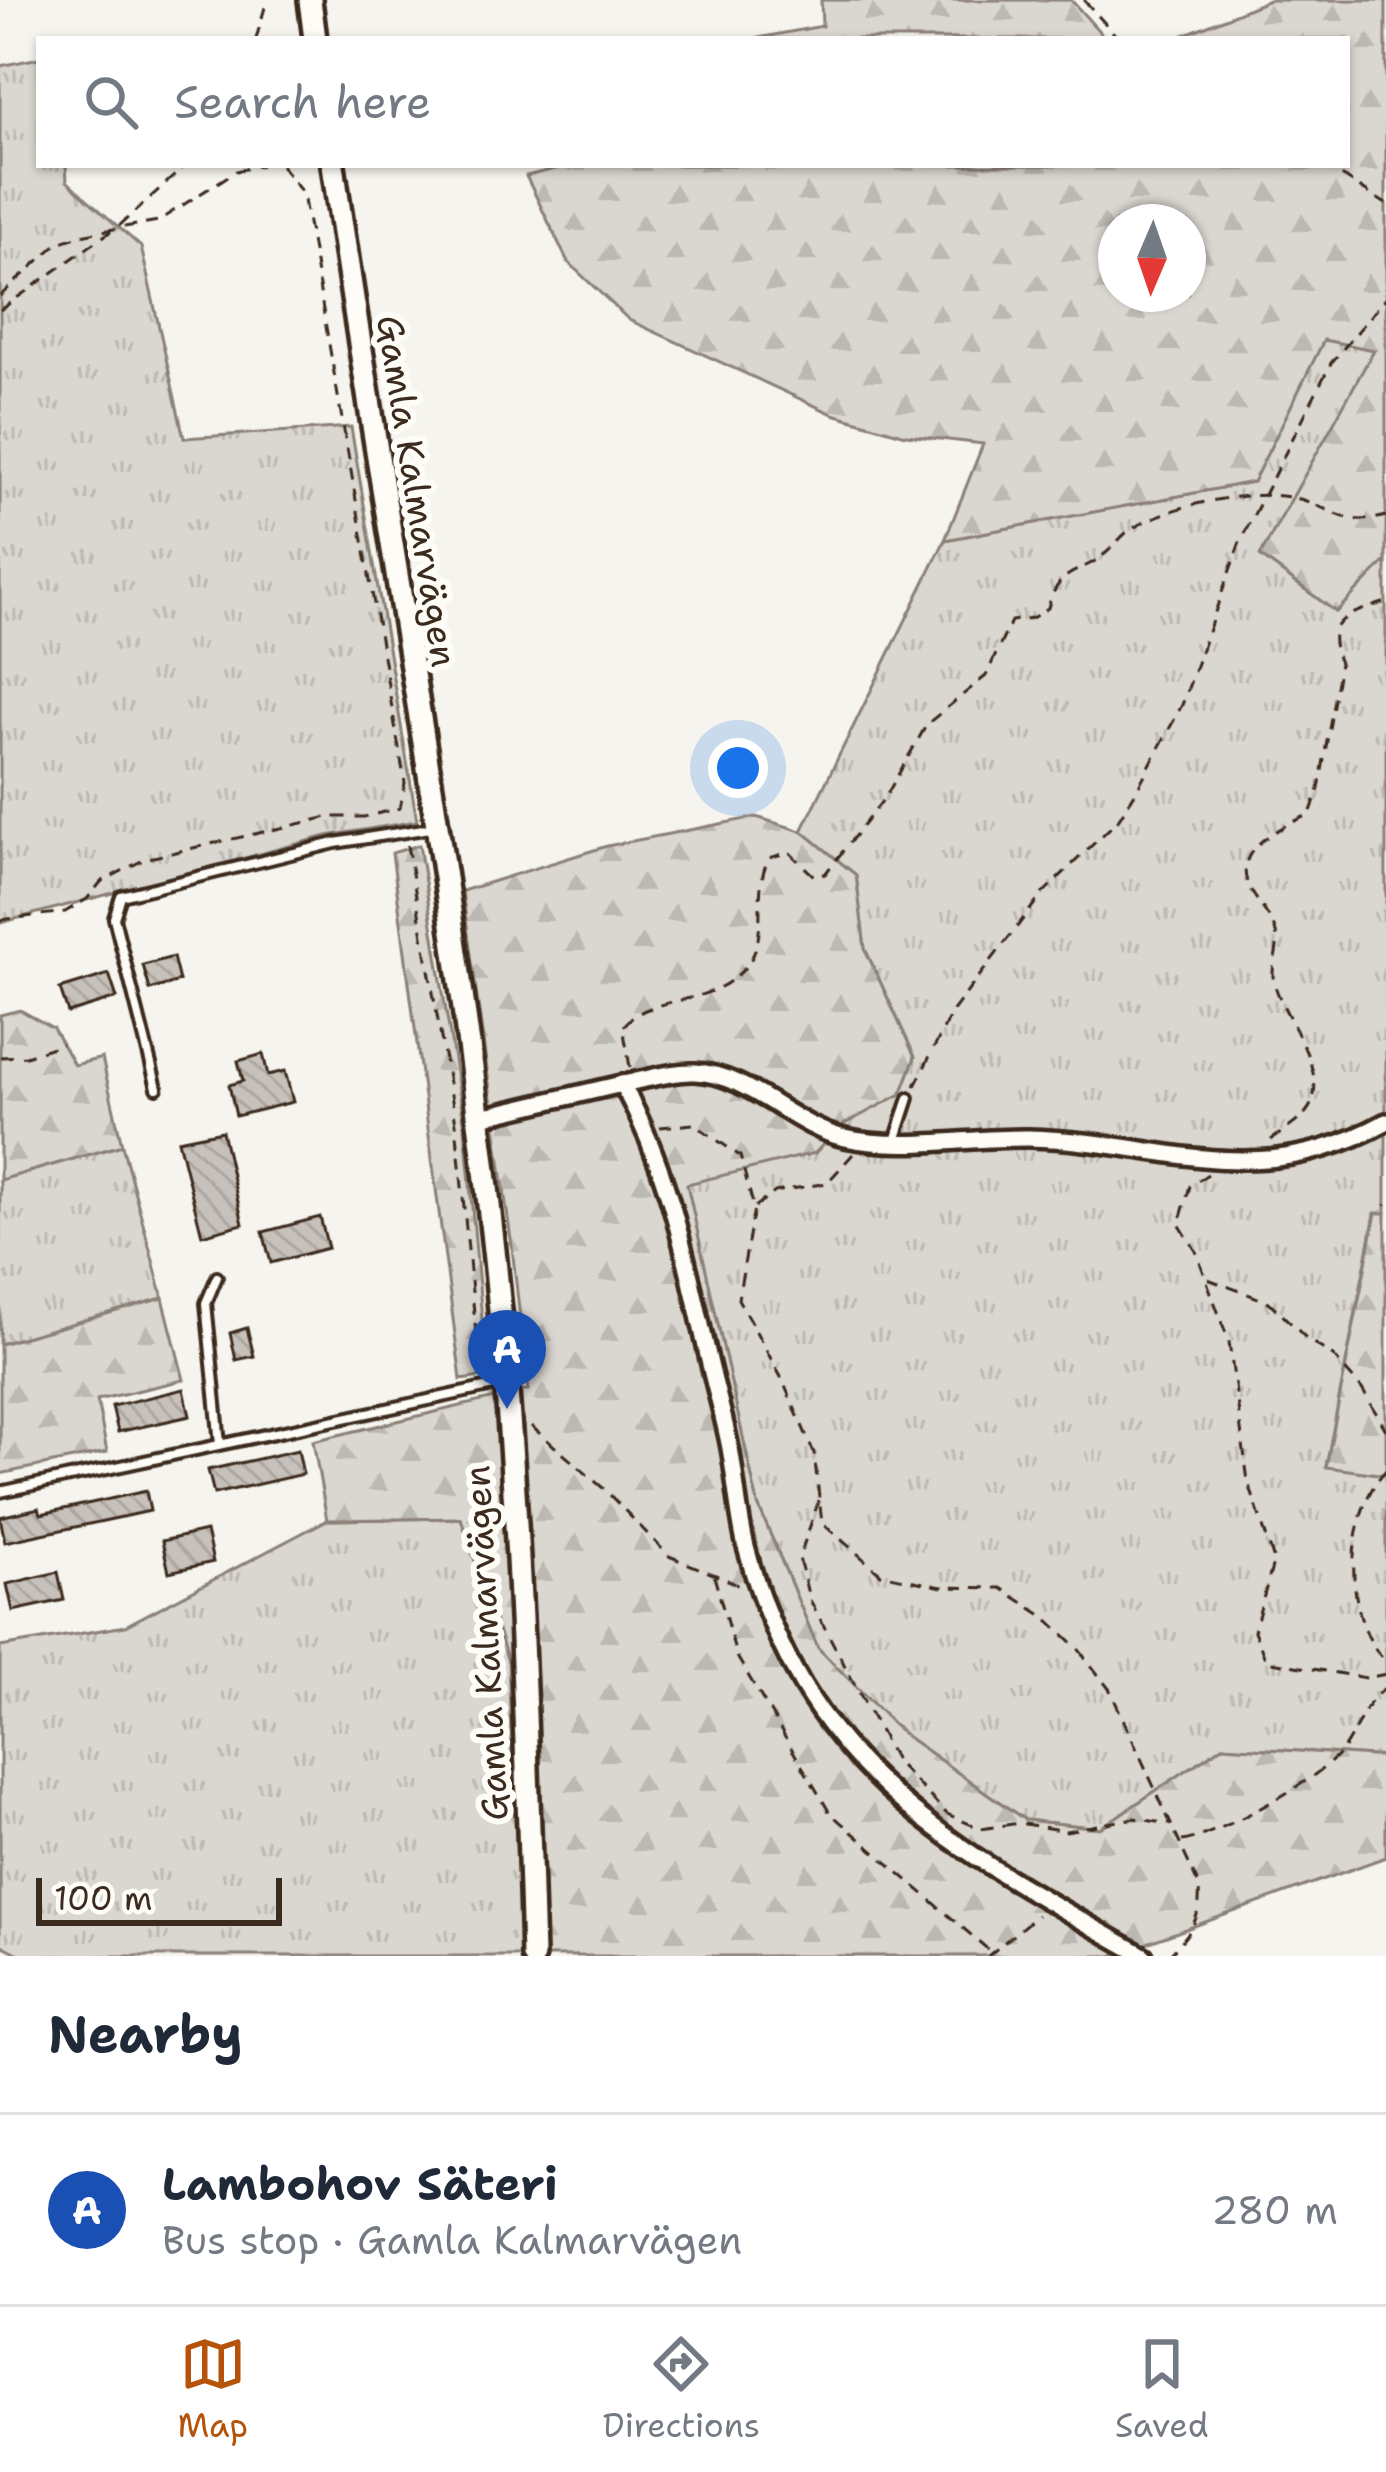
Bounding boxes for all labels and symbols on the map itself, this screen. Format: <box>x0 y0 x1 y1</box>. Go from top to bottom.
north arrow <box>1098 204 1206 312</box>
street label: Gamla Kalmarvägen <box>365 312 469 670</box>
your location <box>708 738 768 798</box>
pin: A <box>468 1310 546 1409</box>
street label: Gamla Kalmarvägen <box>452 1464 520 1822</box>
scale bar <box>36 1872 282 1925</box>

